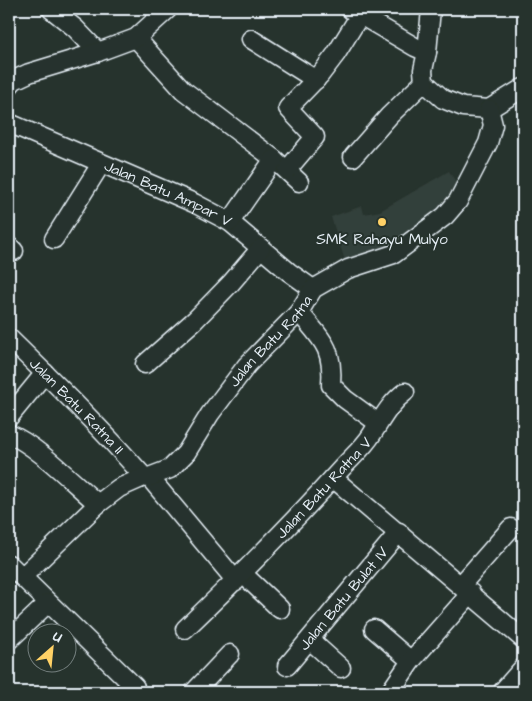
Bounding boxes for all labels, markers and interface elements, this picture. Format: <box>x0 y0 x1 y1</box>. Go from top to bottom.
street label: Jalan Batu Ampar V <box>101 155 236 232</box>
marker: SMK Rahayu Mulyo <box>376 216 388 228</box>
place label: SMK Rahayu Mulyo <box>316 229 448 251</box>
street label: Jalan Batu Ratna <box>224 291 318 391</box>
street label: Jalan Batu Ratna II <box>24 353 128 459</box>
street label: Jalan Batu Ratna V <box>271 433 378 544</box>
street label: Jalan Batu Bulat IV <box>294 542 394 655</box>
north arrow <box>28 624 78 674</box>
text: U <box>49 627 66 648</box>

